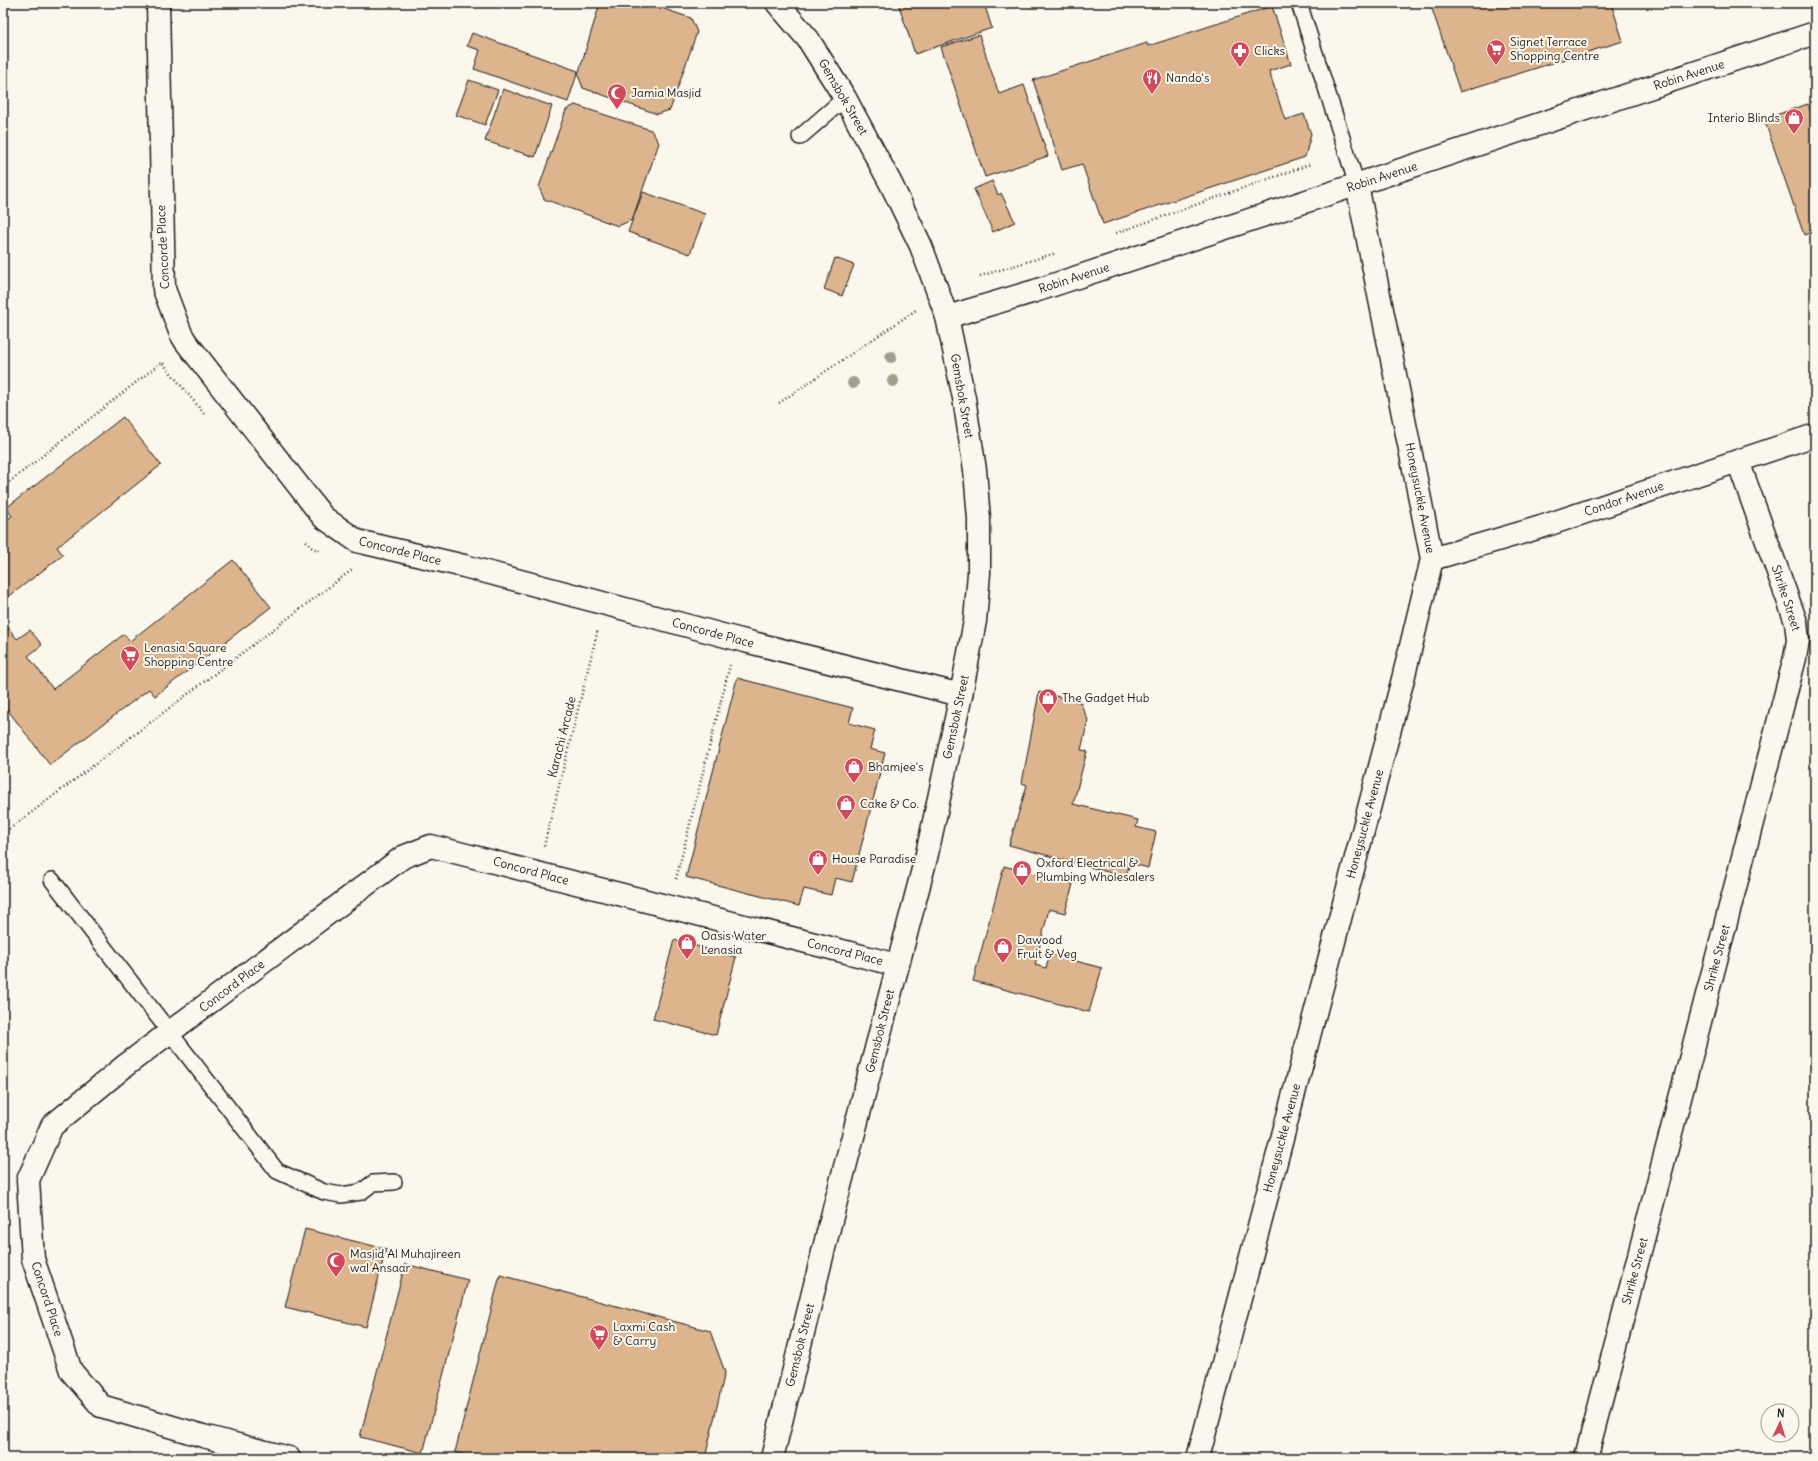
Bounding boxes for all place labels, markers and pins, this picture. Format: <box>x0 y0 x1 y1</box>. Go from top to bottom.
place label: Signet Terrace Shopping Centre <box>1510 34 1599 63</box>
supermarket icon: Signet Terrace Shopping Centre <box>1485 38 1507 66</box>
pharmacy icon: Clicks <box>1229 40 1251 68</box>
place label: Clicks <box>1254 43 1285 58</box>
restaurant icon: Nando's <box>1141 67 1163 95</box>
place label: Nando's <box>1166 70 1209 85</box>
mosque icon: Jamia Masjid <box>606 82 628 110</box>
place label: Jamia Masjid <box>631 85 701 100</box>
shop icon: Interio Blinds <box>1783 107 1805 135</box>
place label: Interio Blinds <box>1708 110 1780 125</box>
place label: Lenasia Square Shopping Centre <box>144 640 233 669</box>
supermarket icon: Lenasia Square Shopping Centre <box>119 644 141 672</box>
shop icon: The Gadget Hub <box>1037 687 1059 715</box>
place label: The Gadget Hub <box>1062 690 1150 705</box>
shop icon: Bhamjee's <box>843 756 865 784</box>
place label: Bhamjee's <box>868 759 924 774</box>
shop icon: Cake & Co. <box>835 793 857 821</box>
place label: Cake & Co. <box>860 796 919 811</box>
shop icon: House Paradise <box>807 848 829 876</box>
place label: House Paradise <box>832 851 916 866</box>
place label: Oxford Electrical & Plumbing Wholesalers <box>1036 855 1155 884</box>
shop icon: Oxford Electrical & Plumbing Wholesalers <box>1011 859 1033 887</box>
place label: Oasis Water Lenasia <box>701 928 766 957</box>
shop icon: Oasis Water Lenasia <box>676 932 698 960</box>
place label: Dawood Fruit & Veg <box>1017 932 1077 961</box>
shop icon: Dawood Fruit & Veg <box>992 936 1014 964</box>
place label: Masjid Al Muhajireen wal Ansaar <box>350 1246 461 1275</box>
mosque icon: Masjid Al Muhajireen wal Ansaar <box>325 1250 347 1278</box>
place label: Laxmi Cash & Carry <box>613 1319 675 1348</box>
supermarket icon: Laxmi Cash & Carry <box>588 1323 610 1351</box>

